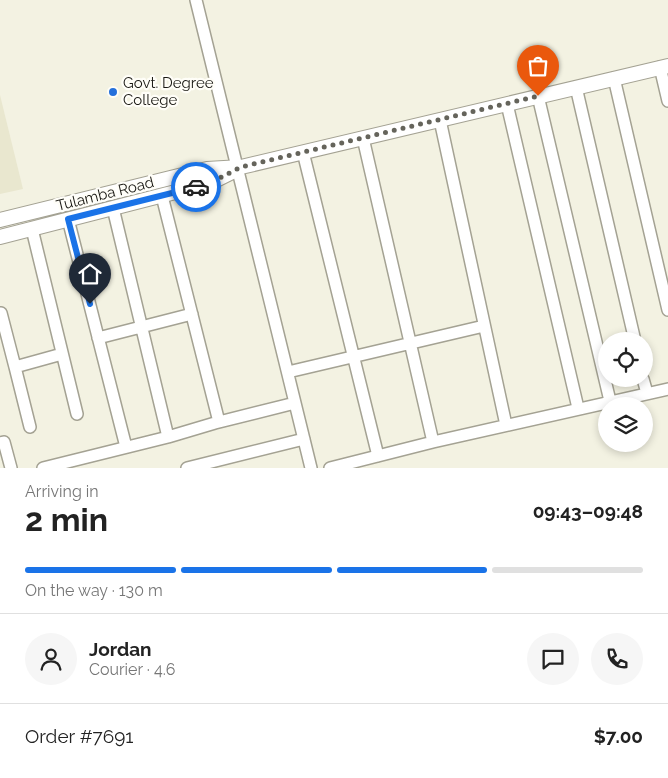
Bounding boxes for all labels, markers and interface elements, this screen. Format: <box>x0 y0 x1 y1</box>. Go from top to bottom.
pin <box>517 45 559 96</box>
icon: bag <box>524 52 552 80</box>
place label: Govt. Degree College <box>123 74 214 109</box>
marker: Govt. Degree College <box>107 86 119 98</box>
courier <box>171 162 221 212</box>
street label: Tulamba Road <box>54 173 156 215</box>
icon: car <box>182 173 210 201</box>
pin <box>69 253 111 304</box>
icon: home <box>76 260 104 288</box>
map controls <box>598 332 653 452</box>
button: locate <box>598 332 653 387</box>
button: layers <box>598 397 653 452</box>
text: Arriving in <box>25 482 99 501</box>
text: 09:43–09:48 <box>533 500 643 522</box>
text: 2 min <box>25 501 108 538</box>
text: On the way · 130 m <box>25 581 163 600</box>
button: person <box>25 633 77 685</box>
button: chat <box>527 633 579 685</box>
button: phone <box>591 633 643 685</box>
text: Jordan <box>89 638 152 660</box>
text: Courier · 4.6 <box>89 660 175 679</box>
text: Order #7691 <box>25 725 133 747</box>
text: $7.00 <box>594 725 643 747</box>

